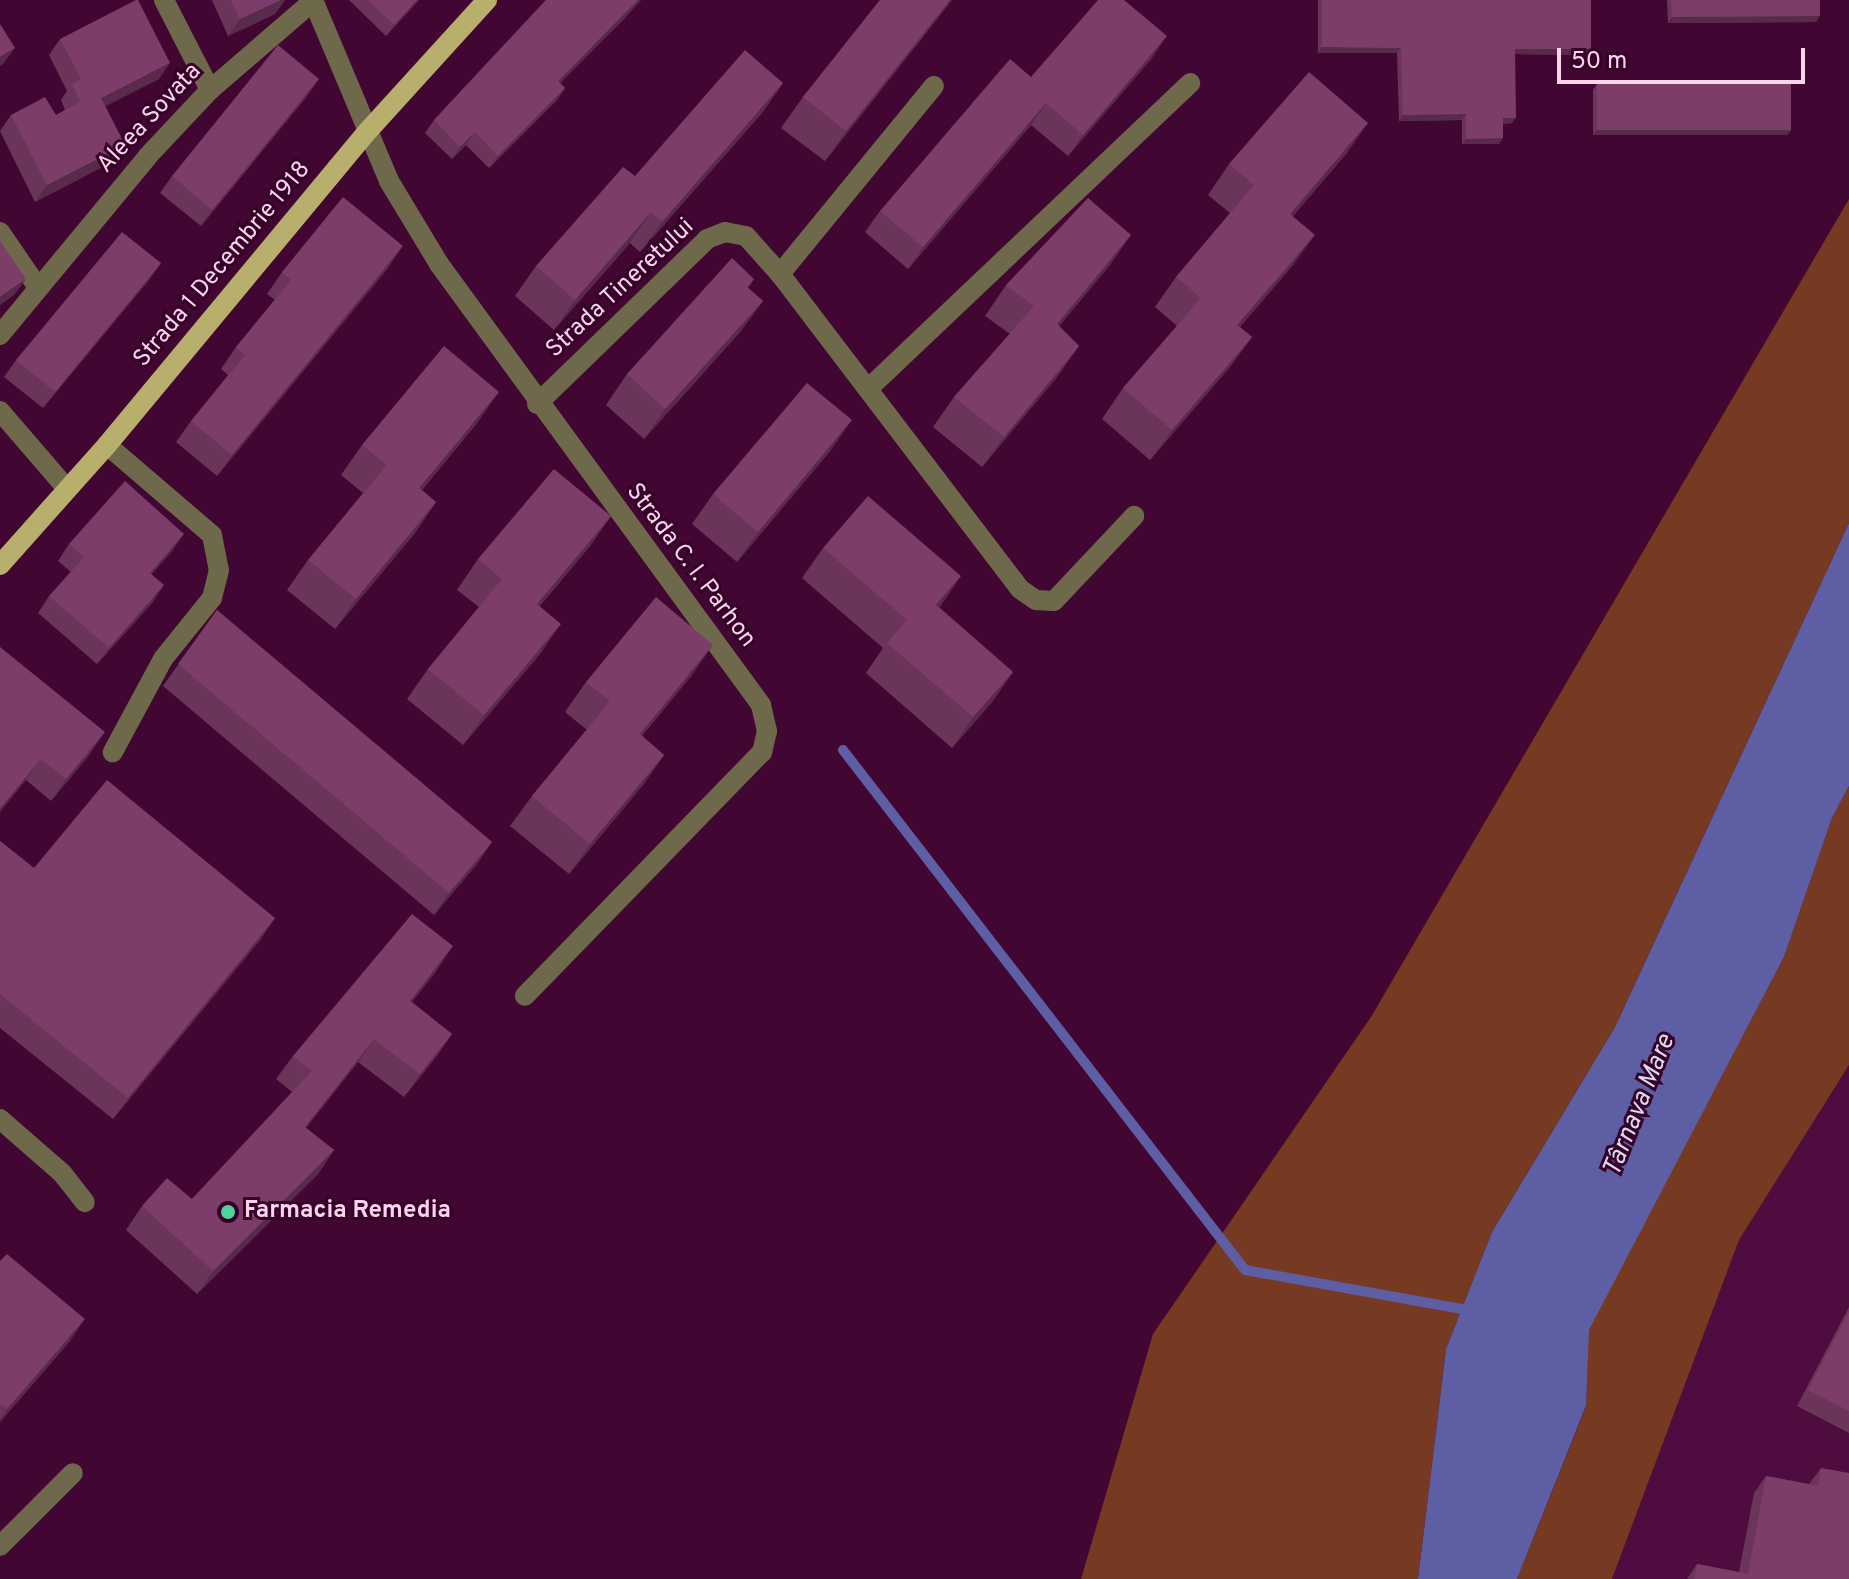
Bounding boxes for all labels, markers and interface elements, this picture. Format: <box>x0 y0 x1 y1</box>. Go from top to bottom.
scale bar <box>1561 32 1809 82</box>
text: 50 m <box>1571 47 1627 77</box>
street label: Aleea Sovata <box>92 58 208 180</box>
street label: Strada 1 Decembrie 1918 <box>129 156 317 374</box>
street label: Strada Tineretului <box>541 213 701 365</box>
street label: Strada C. I. Parhon <box>619 478 761 654</box>
water label: Târnava Mare <box>1597 1030 1683 1182</box>
place label: Farmacia Remedia <box>244 1198 451 1226</box>
marker: Farmacia Remedia <box>219 1203 237 1221</box>

